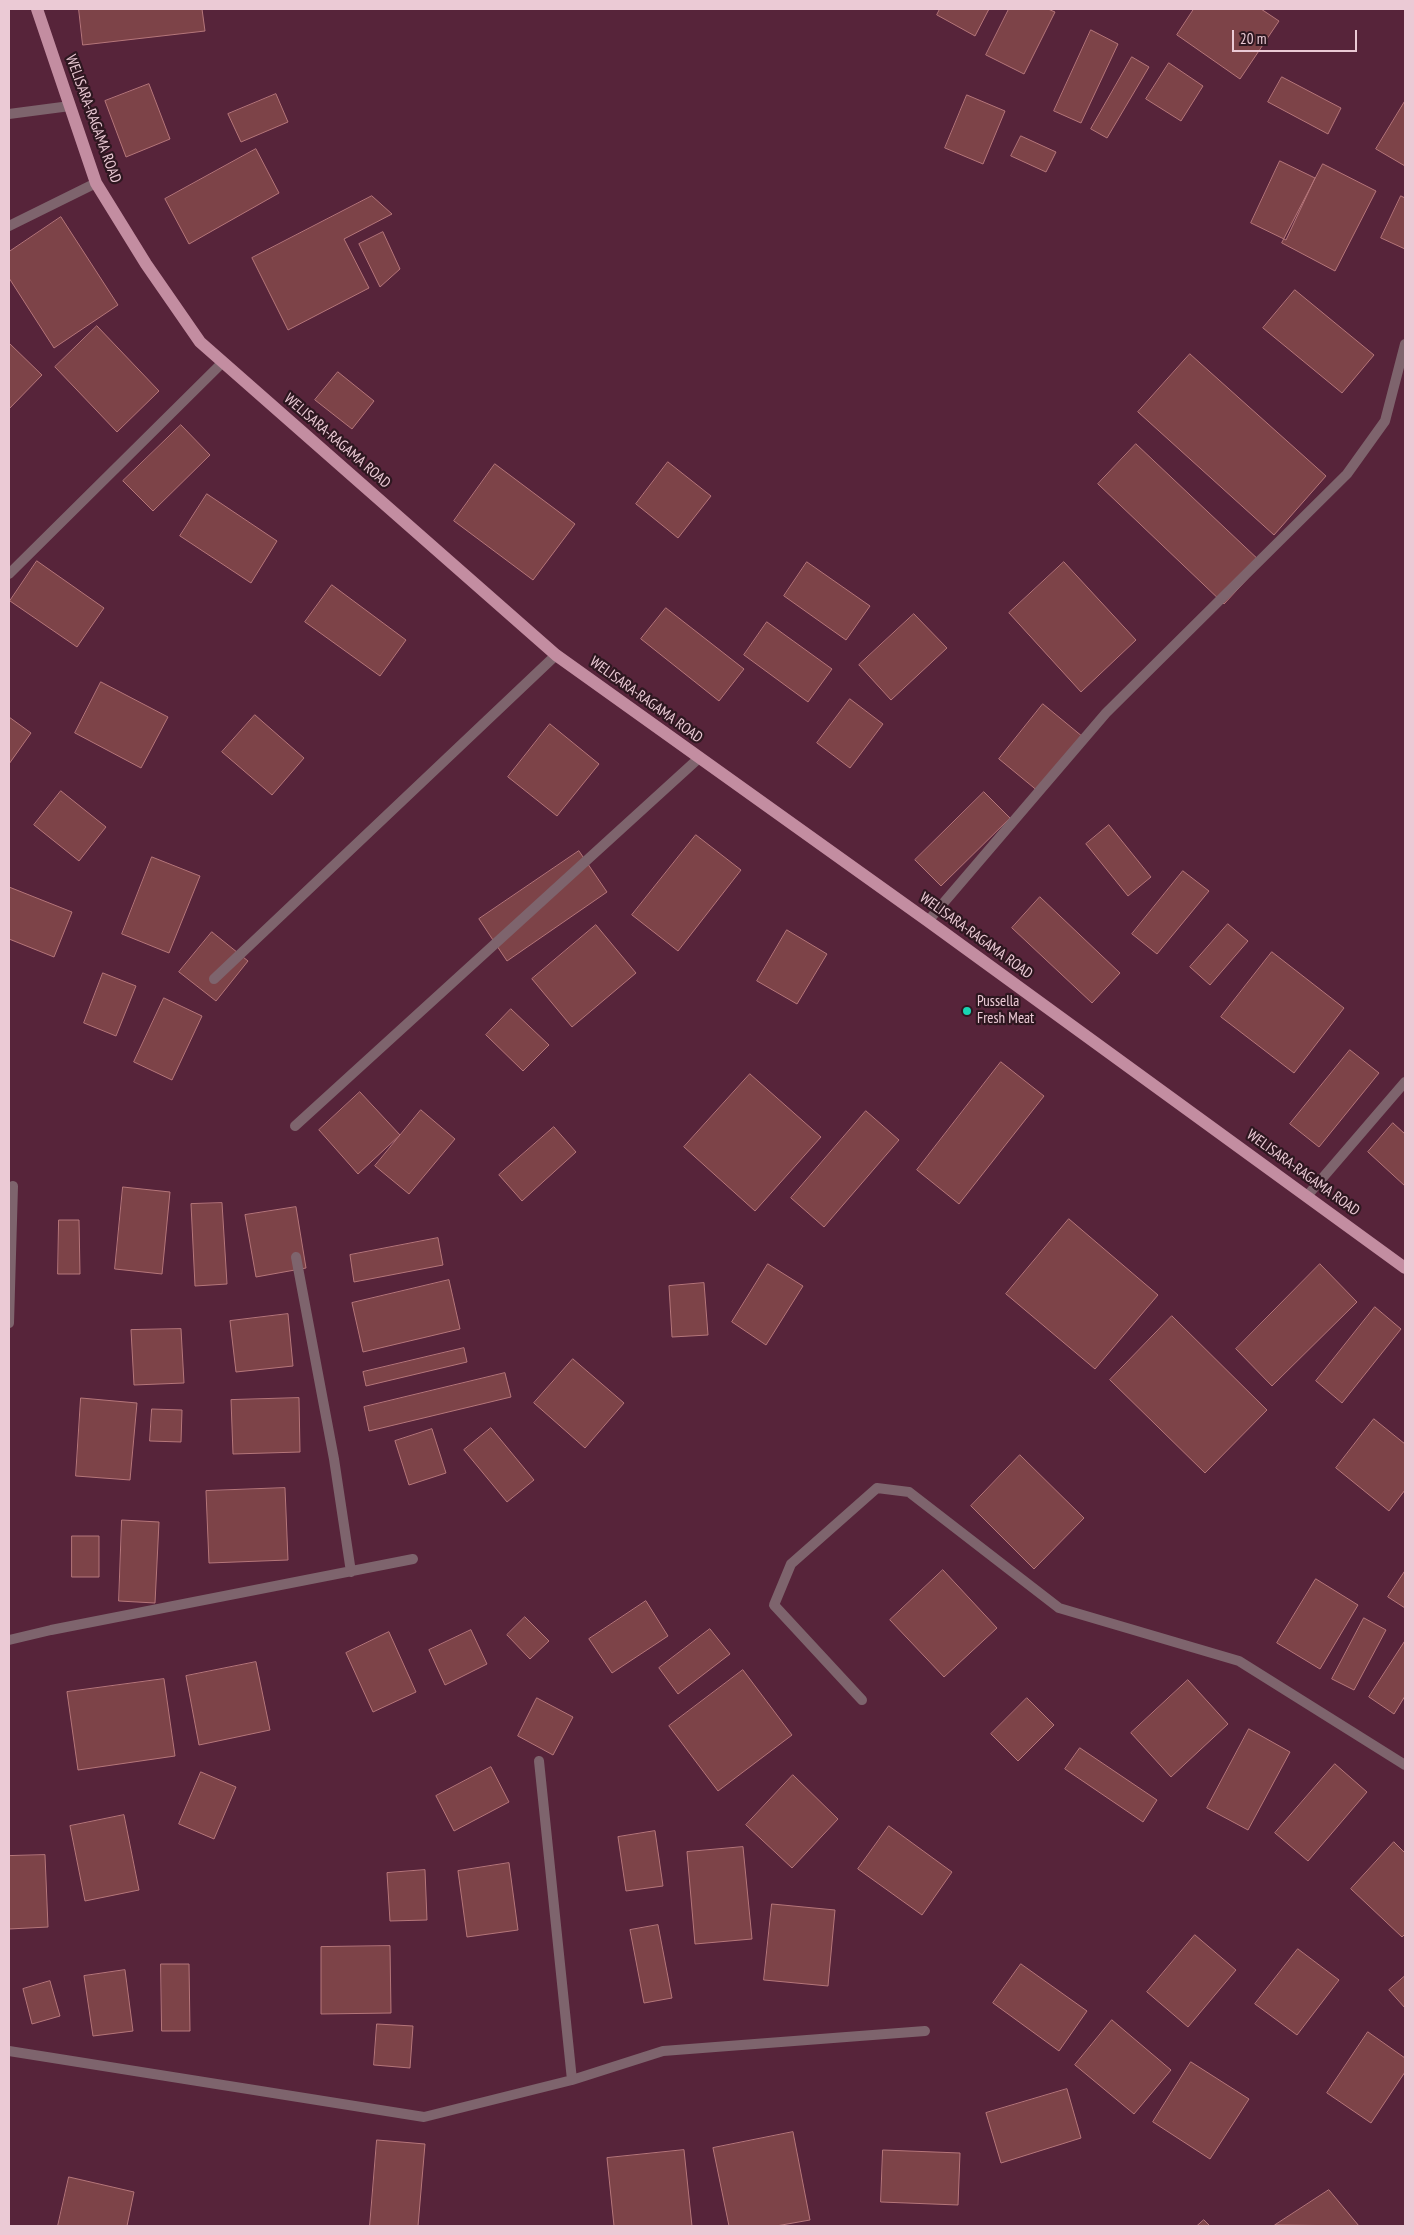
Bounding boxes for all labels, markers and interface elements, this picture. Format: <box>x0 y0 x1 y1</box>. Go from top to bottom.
scale bar <box>1234 20 1359 52</box>
text: 20 m <box>1240 29 1266 48</box>
street label: WELISARA-RAGAMA ROAD <box>61 52 125 186</box>
street label: WELISARA-RAGAMA ROAD <box>280 390 394 492</box>
street label: WELISARA-RAGAMA ROAD <box>586 653 706 747</box>
street label: WELISARA-RAGAMA ROAD <box>916 889 1036 983</box>
place label: Pussella Fresh Meat <box>977 993 1034 1028</box>
marker: Pussella Fresh Meat <box>961 1005 973 1017</box>
street label: WELISARA-RAGAMA ROAD <box>1243 1126 1363 1220</box>

